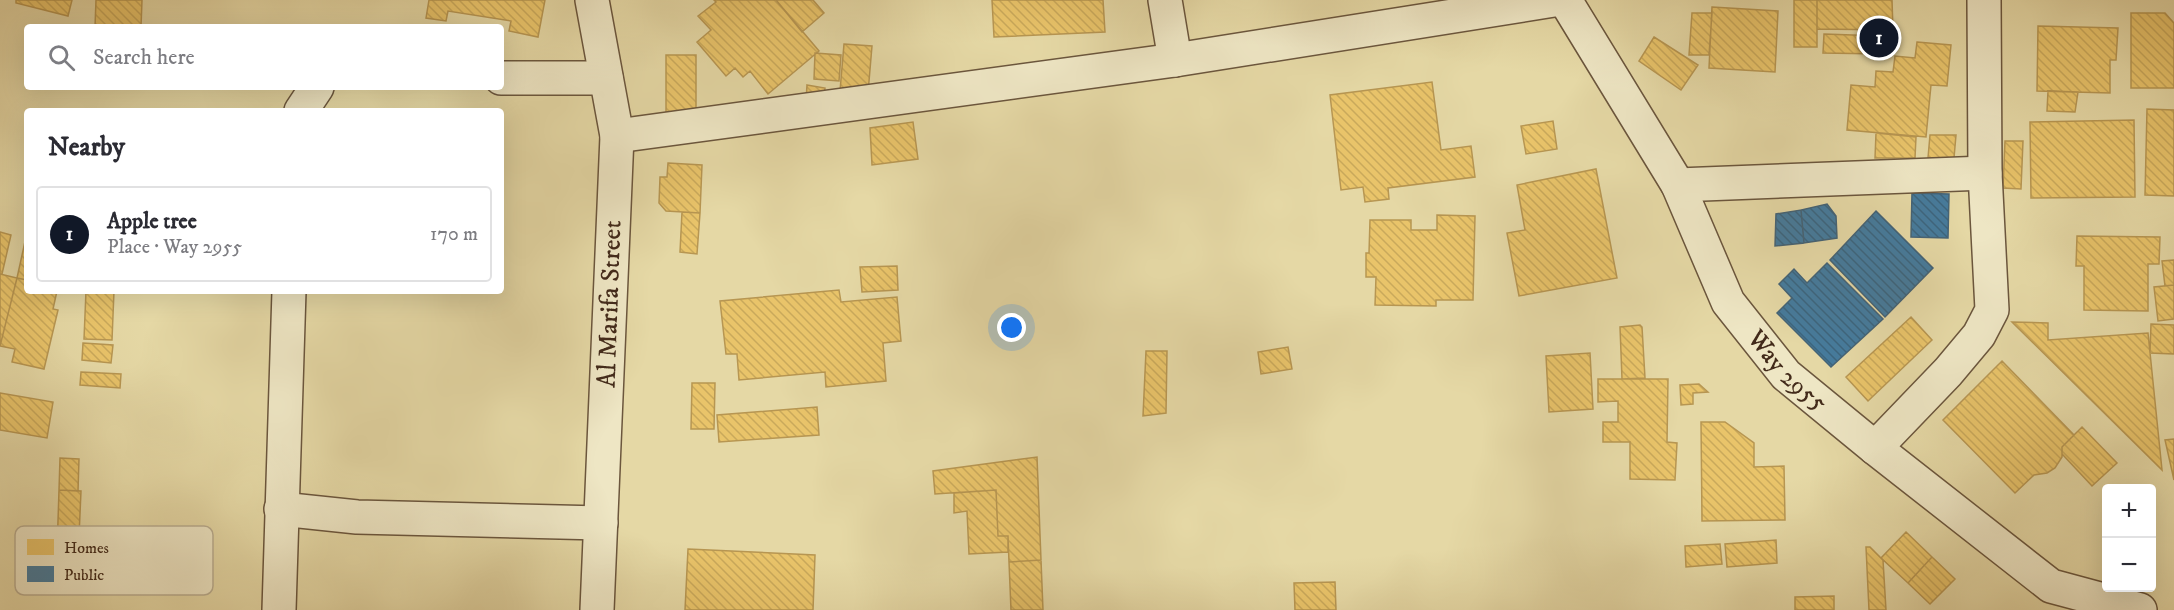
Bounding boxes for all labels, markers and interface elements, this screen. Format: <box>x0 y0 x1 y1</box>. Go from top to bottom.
pin: 1 <box>1860 15 1898 60</box>
search box <box>24 24 504 90</box>
icon: search <box>45 41 78 74</box>
text: Search here <box>93 44 195 71</box>
text: Nearby <box>48 131 125 164</box>
text: Apple tree <box>107 208 197 235</box>
street label: Al Marifa Street <box>591 220 629 388</box>
text: 1 <box>66 222 73 247</box>
text: 170 m <box>430 222 478 247</box>
text: Place · Way 2955 <box>107 235 242 260</box>
your location <box>997 313 1026 342</box>
street label: Way 2955 <box>1739 322 1834 419</box>
map controls <box>2102 484 2156 592</box>
button: + <box>2102 484 2156 538</box>
legend <box>15 526 213 595</box>
text: Homes <box>64 538 109 558</box>
button: − <box>2102 538 2156 592</box>
text: Public <box>64 565 104 585</box>

